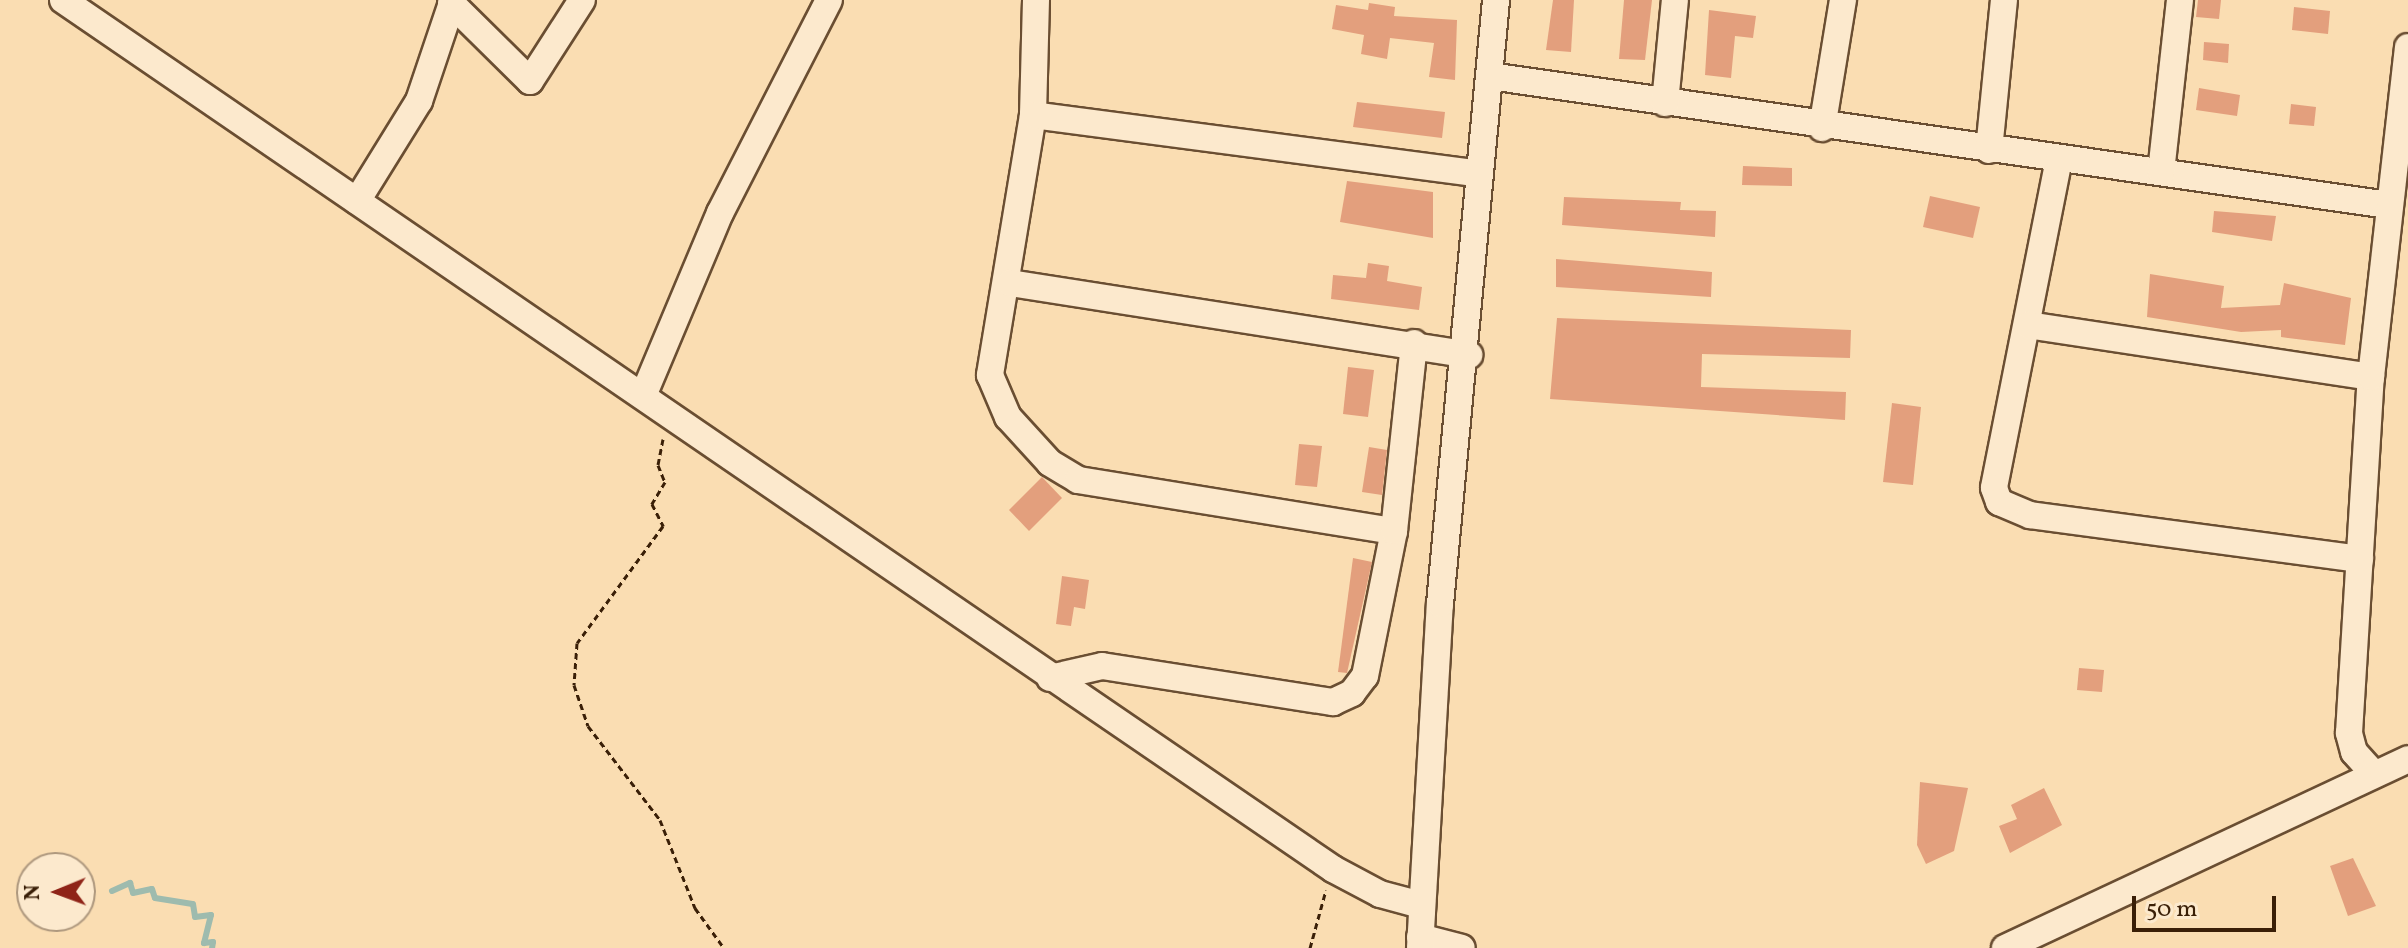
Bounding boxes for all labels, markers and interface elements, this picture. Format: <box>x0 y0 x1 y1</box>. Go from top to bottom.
north arrow <box>16 852 96 932</box>
scale bar <box>2136 880 2280 930</box>
text: N <box>18 884 49 901</box>
text: 50 m <box>2146 893 2198 927</box>

